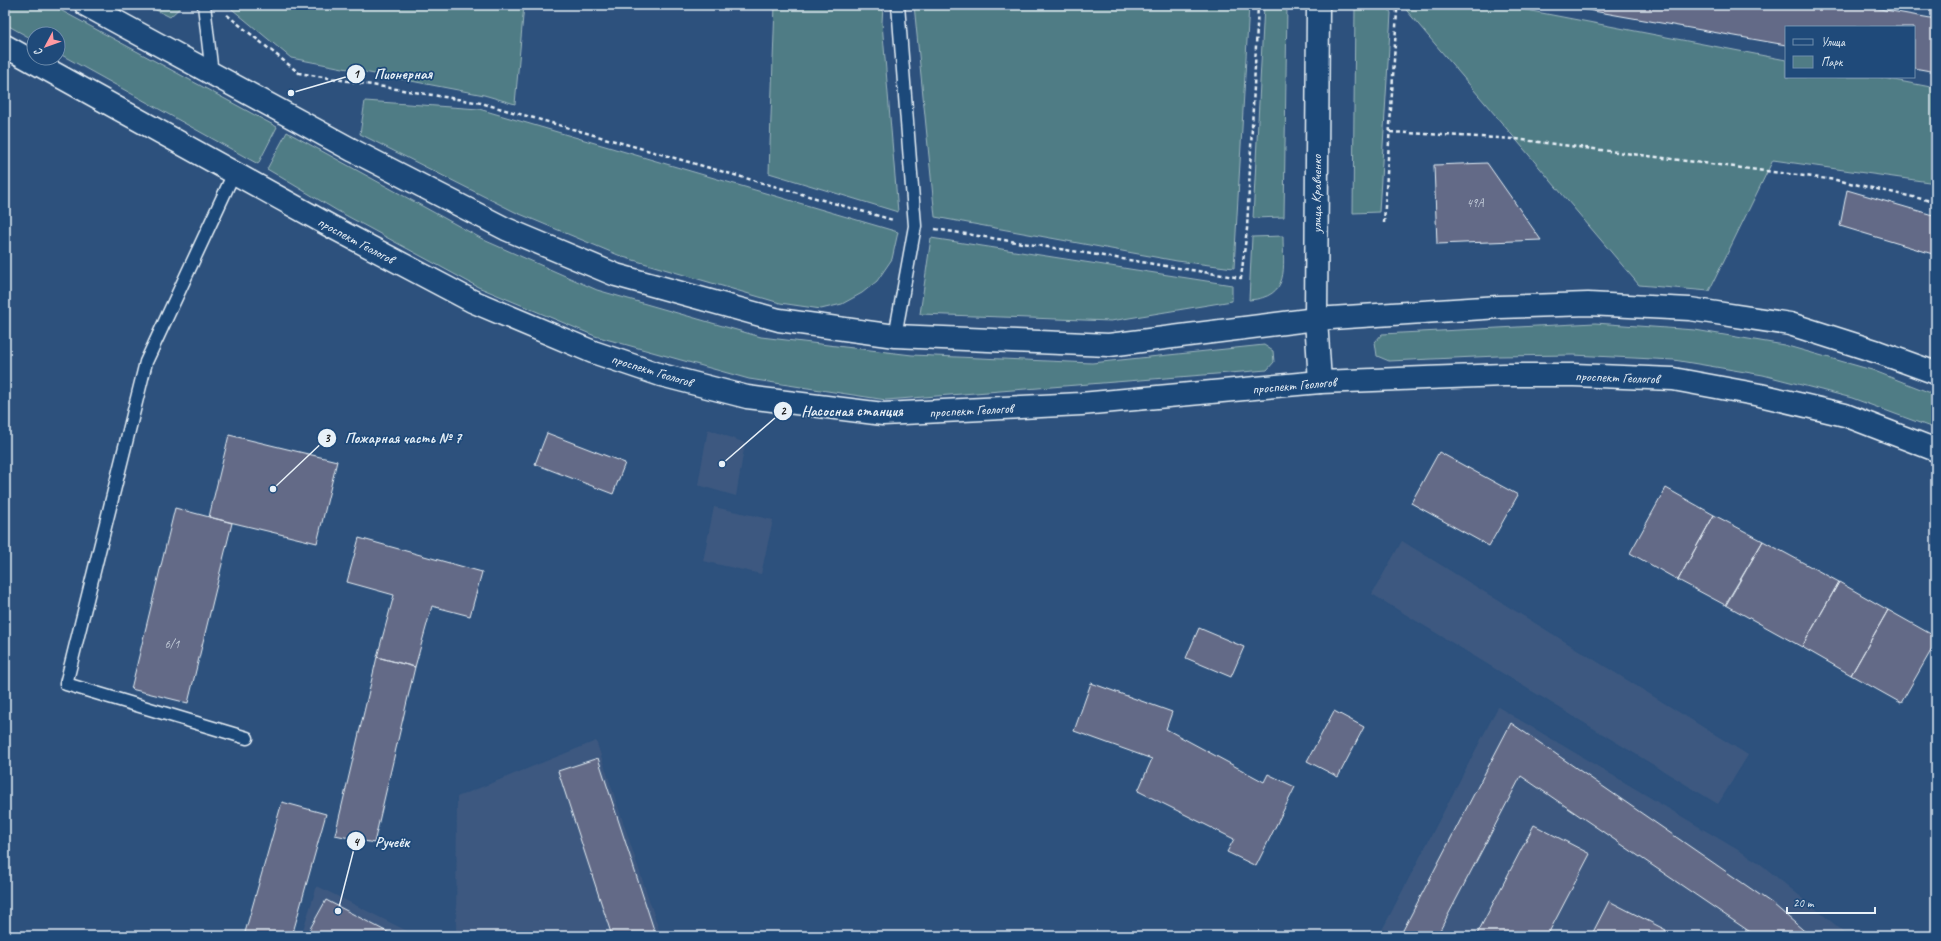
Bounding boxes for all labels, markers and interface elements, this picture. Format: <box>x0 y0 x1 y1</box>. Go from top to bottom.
north arrow <box>26 26 66 66</box>
legend <box>1785 26 1915 78</box>
text: Улица <box>1821 34 1846 50</box>
text: С <box>30 45 46 59</box>
text: Парк <box>1821 54 1844 70</box>
callout: Пионерная <box>346 61 440 88</box>
text: Пионерная <box>374 65 434 84</box>
text: 1 <box>353 66 360 82</box>
street label: улица Кравченко <box>1308 154 1325 234</box>
house number: 49А <box>1467 195 1484 211</box>
street label: проспект Геологов <box>315 213 399 269</box>
street label: проспект Геологов <box>609 350 697 392</box>
street label: проспект Геологов <box>1575 368 1662 388</box>
street label: проспект Геологов <box>1252 373 1339 398</box>
callout: Насосная станция <box>773 397 912 424</box>
street label: проспект Геологов <box>929 400 1016 421</box>
text: Насосная станция <box>801 402 904 421</box>
text: 2 <box>780 403 787 419</box>
callout: Пожарная часть № 7 <box>317 424 469 451</box>
text: Пожарная часть № 7 <box>345 429 464 448</box>
text: 3 <box>324 430 331 446</box>
house number: 6/1 <box>165 636 180 652</box>
callout: Ручеёк <box>346 828 417 855</box>
text: Ручеёк <box>375 833 411 852</box>
text: 4 <box>353 834 360 850</box>
scale bar <box>1787 889 1875 915</box>
text: 20 m <box>1793 895 1815 911</box>

